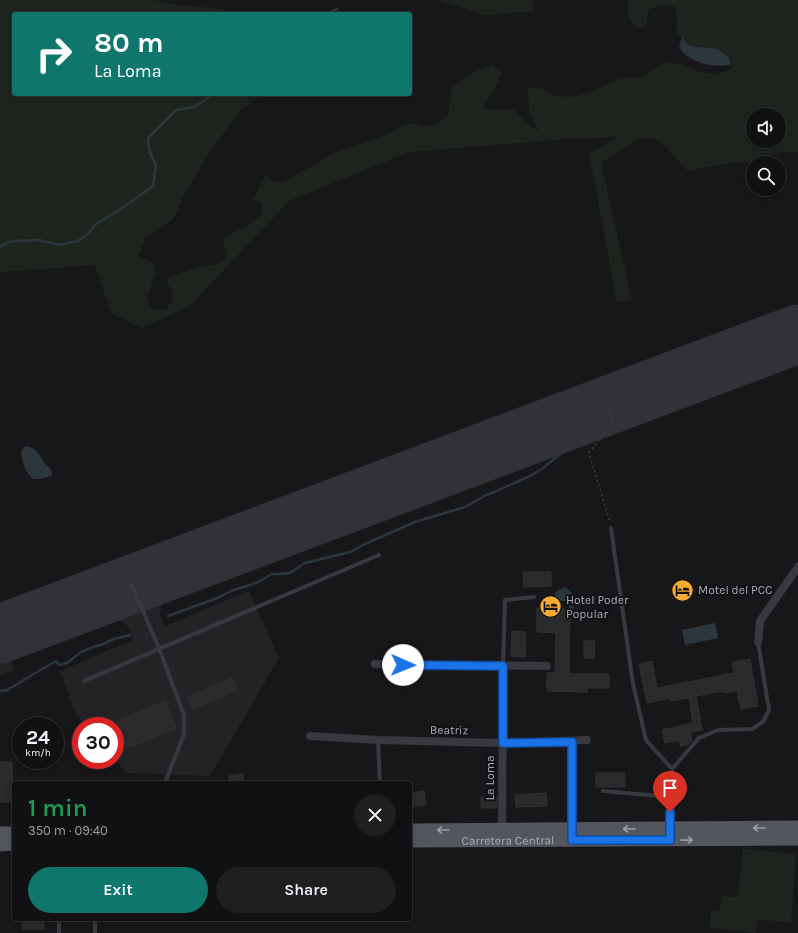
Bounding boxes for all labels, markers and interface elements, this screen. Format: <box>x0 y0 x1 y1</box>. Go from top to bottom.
text: 80 m <box>94 26 163 59</box>
icon: right <box>28 28 80 80</box>
text: La Loma <box>94 60 162 82</box>
map controls <box>746 108 786 196</box>
button: sound <box>746 108 786 148</box>
button: search <box>746 156 786 196</box>
hotel icon: Motel del PCC <box>670 577 696 603</box>
place label: Motel del PCC <box>698 583 772 597</box>
place label: Hotel Poder Popular <box>566 593 629 621</box>
hotel icon: Hotel Poder Popular <box>538 594 564 620</box>
position arrow <box>382 644 424 686</box>
speed limit sign: 30 <box>72 717 124 769</box>
street label: Beatriz <box>430 723 469 737</box>
text: 24 <box>26 726 50 749</box>
text: km/h <box>25 747 51 759</box>
street label: La Loma <box>483 755 497 801</box>
pin <box>653 771 687 812</box>
icon: arrive <box>659 777 681 799</box>
text: 1 min <box>28 794 88 822</box>
button: close <box>354 794 396 836</box>
text: 350 m · 09:40 <box>28 823 108 838</box>
one-way arrow <box>753 824 766 832</box>
one-way arrow <box>623 825 636 833</box>
one-way arrow <box>437 826 450 834</box>
street label: Carretera Central <box>461 833 555 848</box>
one-way arrow <box>680 836 693 844</box>
button: Exit <box>28 867 208 913</box>
button: Share <box>216 867 396 913</box>

